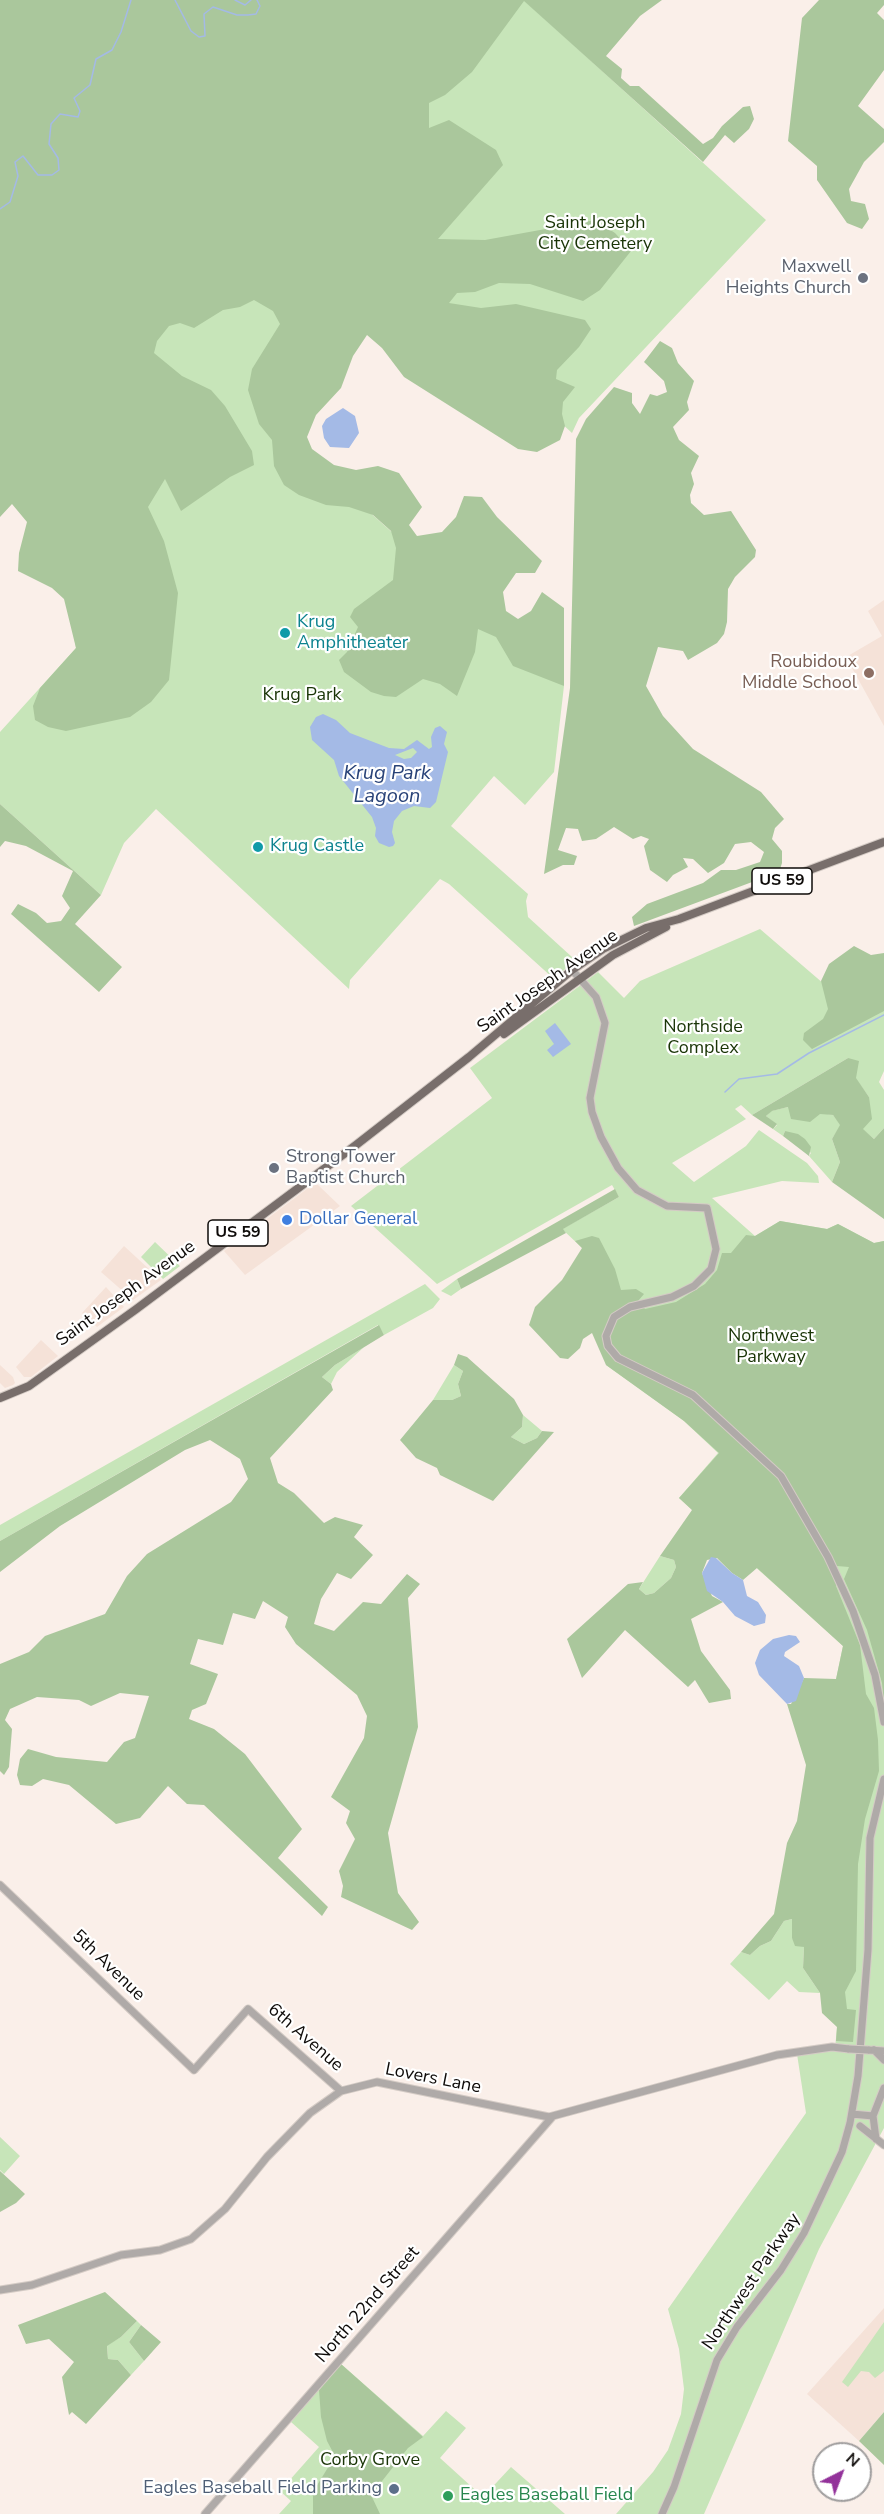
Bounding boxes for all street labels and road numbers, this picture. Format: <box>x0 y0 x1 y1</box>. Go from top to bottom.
road number: US 59 <box>752 868 812 894</box>
street label: Saint Joseph Avenue <box>474 925 622 1039</box>
road number: US 59 <box>208 1220 268 1246</box>
street label: Saint Joseph Avenue <box>52 1236 200 1352</box>
street label: 5th Avenue <box>67 1926 149 2006</box>
street label: 6th Avenue <box>263 1999 347 2077</box>
street label: Lovers Lane <box>383 2059 483 2099</box>
street label: Northwest Parkway <box>698 2210 806 2354</box>
street label: North 22nd Street <box>311 2242 425 2368</box>

